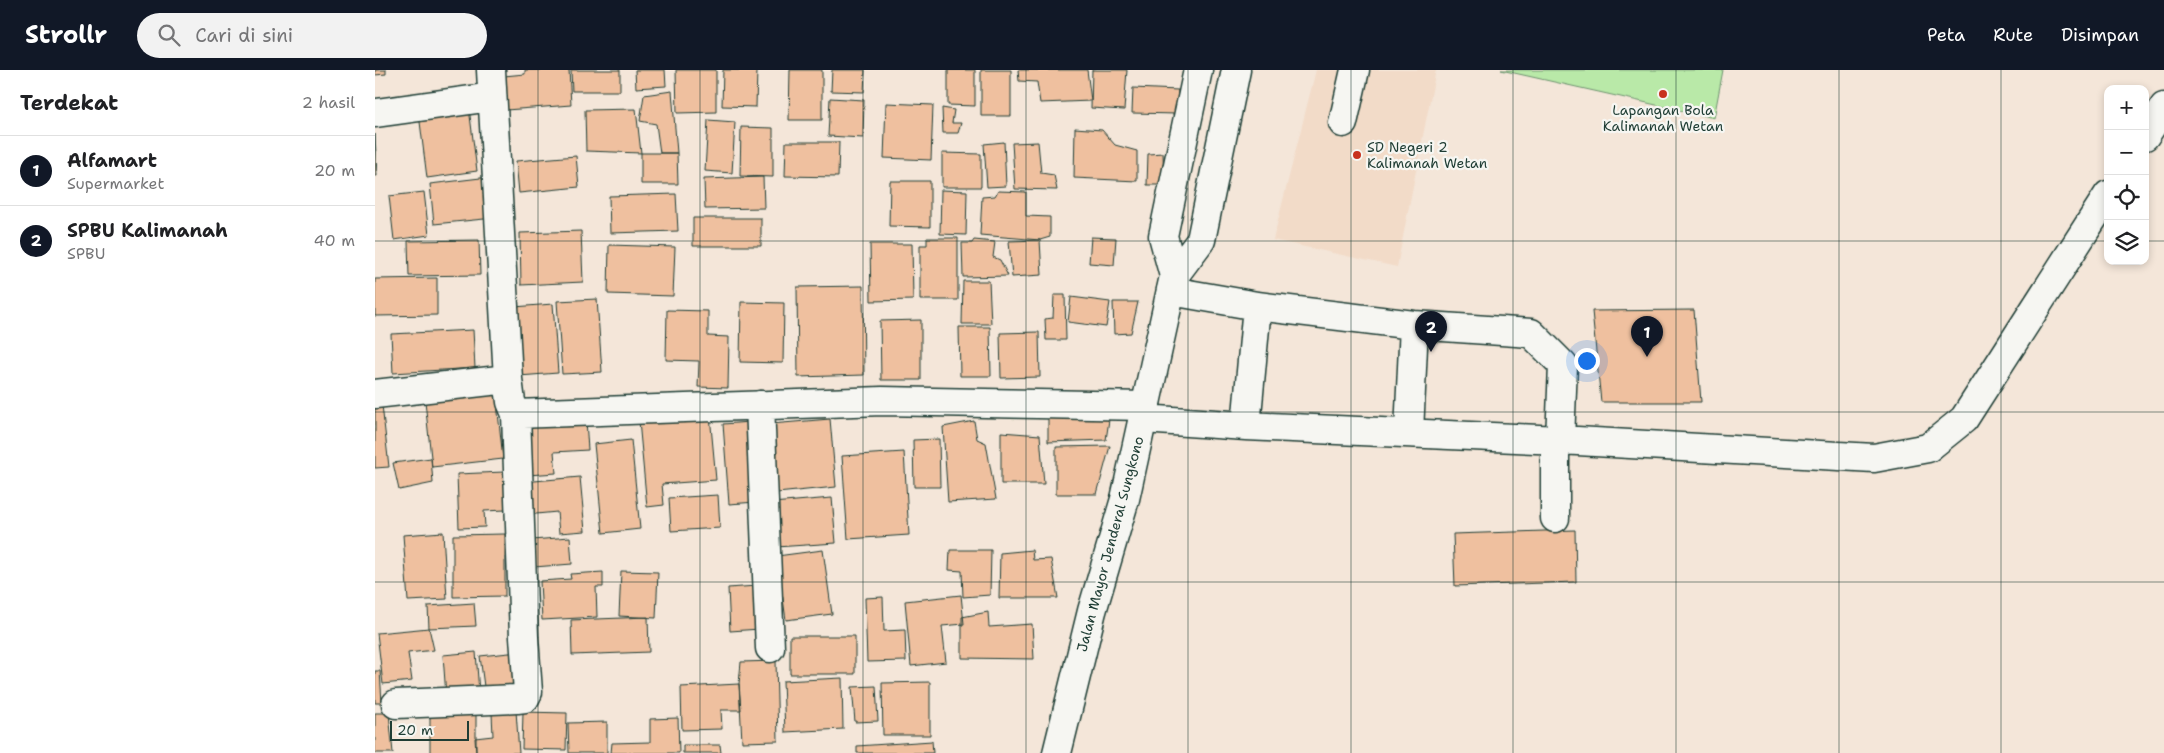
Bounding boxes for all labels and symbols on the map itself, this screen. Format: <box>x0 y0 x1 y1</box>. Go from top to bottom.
marker: Lapangan Bola Kalimanah Wetan <box>1657 88 1669 100</box>
place label: Lapangan Bola Kalimanah Wetan <box>1603 101 1724 135</box>
place label: SD Negeri 2 Kalimanah Wetan <box>1367 138 1488 172</box>
marker: SD Negeri 2 Kalimanah Wetan <box>1351 149 1363 161</box>
pin: 2 <box>1415 311 1447 352</box>
pin: 1 <box>1631 316 1663 357</box>
your location <box>1574 348 1600 374</box>
street label: Jalan Mayor Jenderal Sungkono <box>1073 434 1147 654</box>
scale bar <box>390 718 469 741</box>

